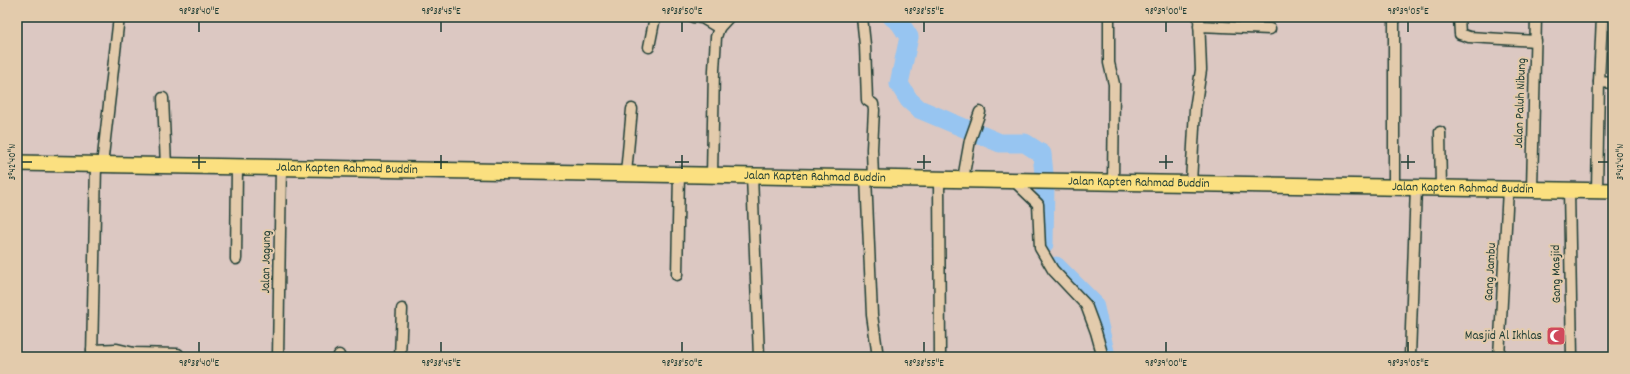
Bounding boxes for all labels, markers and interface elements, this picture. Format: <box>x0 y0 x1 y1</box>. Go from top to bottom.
text: 98°38'40"E <box>179 5 219 19</box>
text: 98°38'45"E <box>421 5 461 19</box>
text: 98°38'50"E <box>662 5 703 19</box>
text: 98°38'55"E <box>904 5 944 19</box>
text: 98°39'00"E <box>1145 5 1187 19</box>
text: 98°39'05"E <box>1388 5 1429 19</box>
street label: Jalan Paluh Nibung <box>1510 57 1532 148</box>
text: 3°42'40"N <box>6 144 20 180</box>
text: 3°42'40"N <box>1614 144 1628 180</box>
street label: Jalan Kapten Rahmad Buddin <box>276 158 418 180</box>
street label: Jalan Kapten Rahmad Buddin <box>744 166 886 188</box>
street label: Jalan Kapten Rahmad Buddin <box>1068 172 1210 193</box>
street label: Jalan Kapten Rahmad Buddin <box>1392 178 1534 199</box>
street label: Jalan Jagung <box>257 230 277 294</box>
street label: Gang Jambu <box>1480 242 1502 302</box>
street label: Gang Masjid <box>1547 245 1567 303</box>
mosque icon: Masjid Al Ikhlas <box>1545 325 1567 347</box>
place label: Masjid Al Ikhlas <box>1465 327 1542 346</box>
text: 98°38'40"E <box>179 357 219 371</box>
text: 98°38'45"E <box>421 357 461 371</box>
text: 98°38'50"E <box>662 357 703 371</box>
text: 98°38'55"E <box>904 357 944 371</box>
text: 98°39'00"E <box>1145 357 1187 371</box>
text: 98°39'05"E <box>1388 357 1429 371</box>

